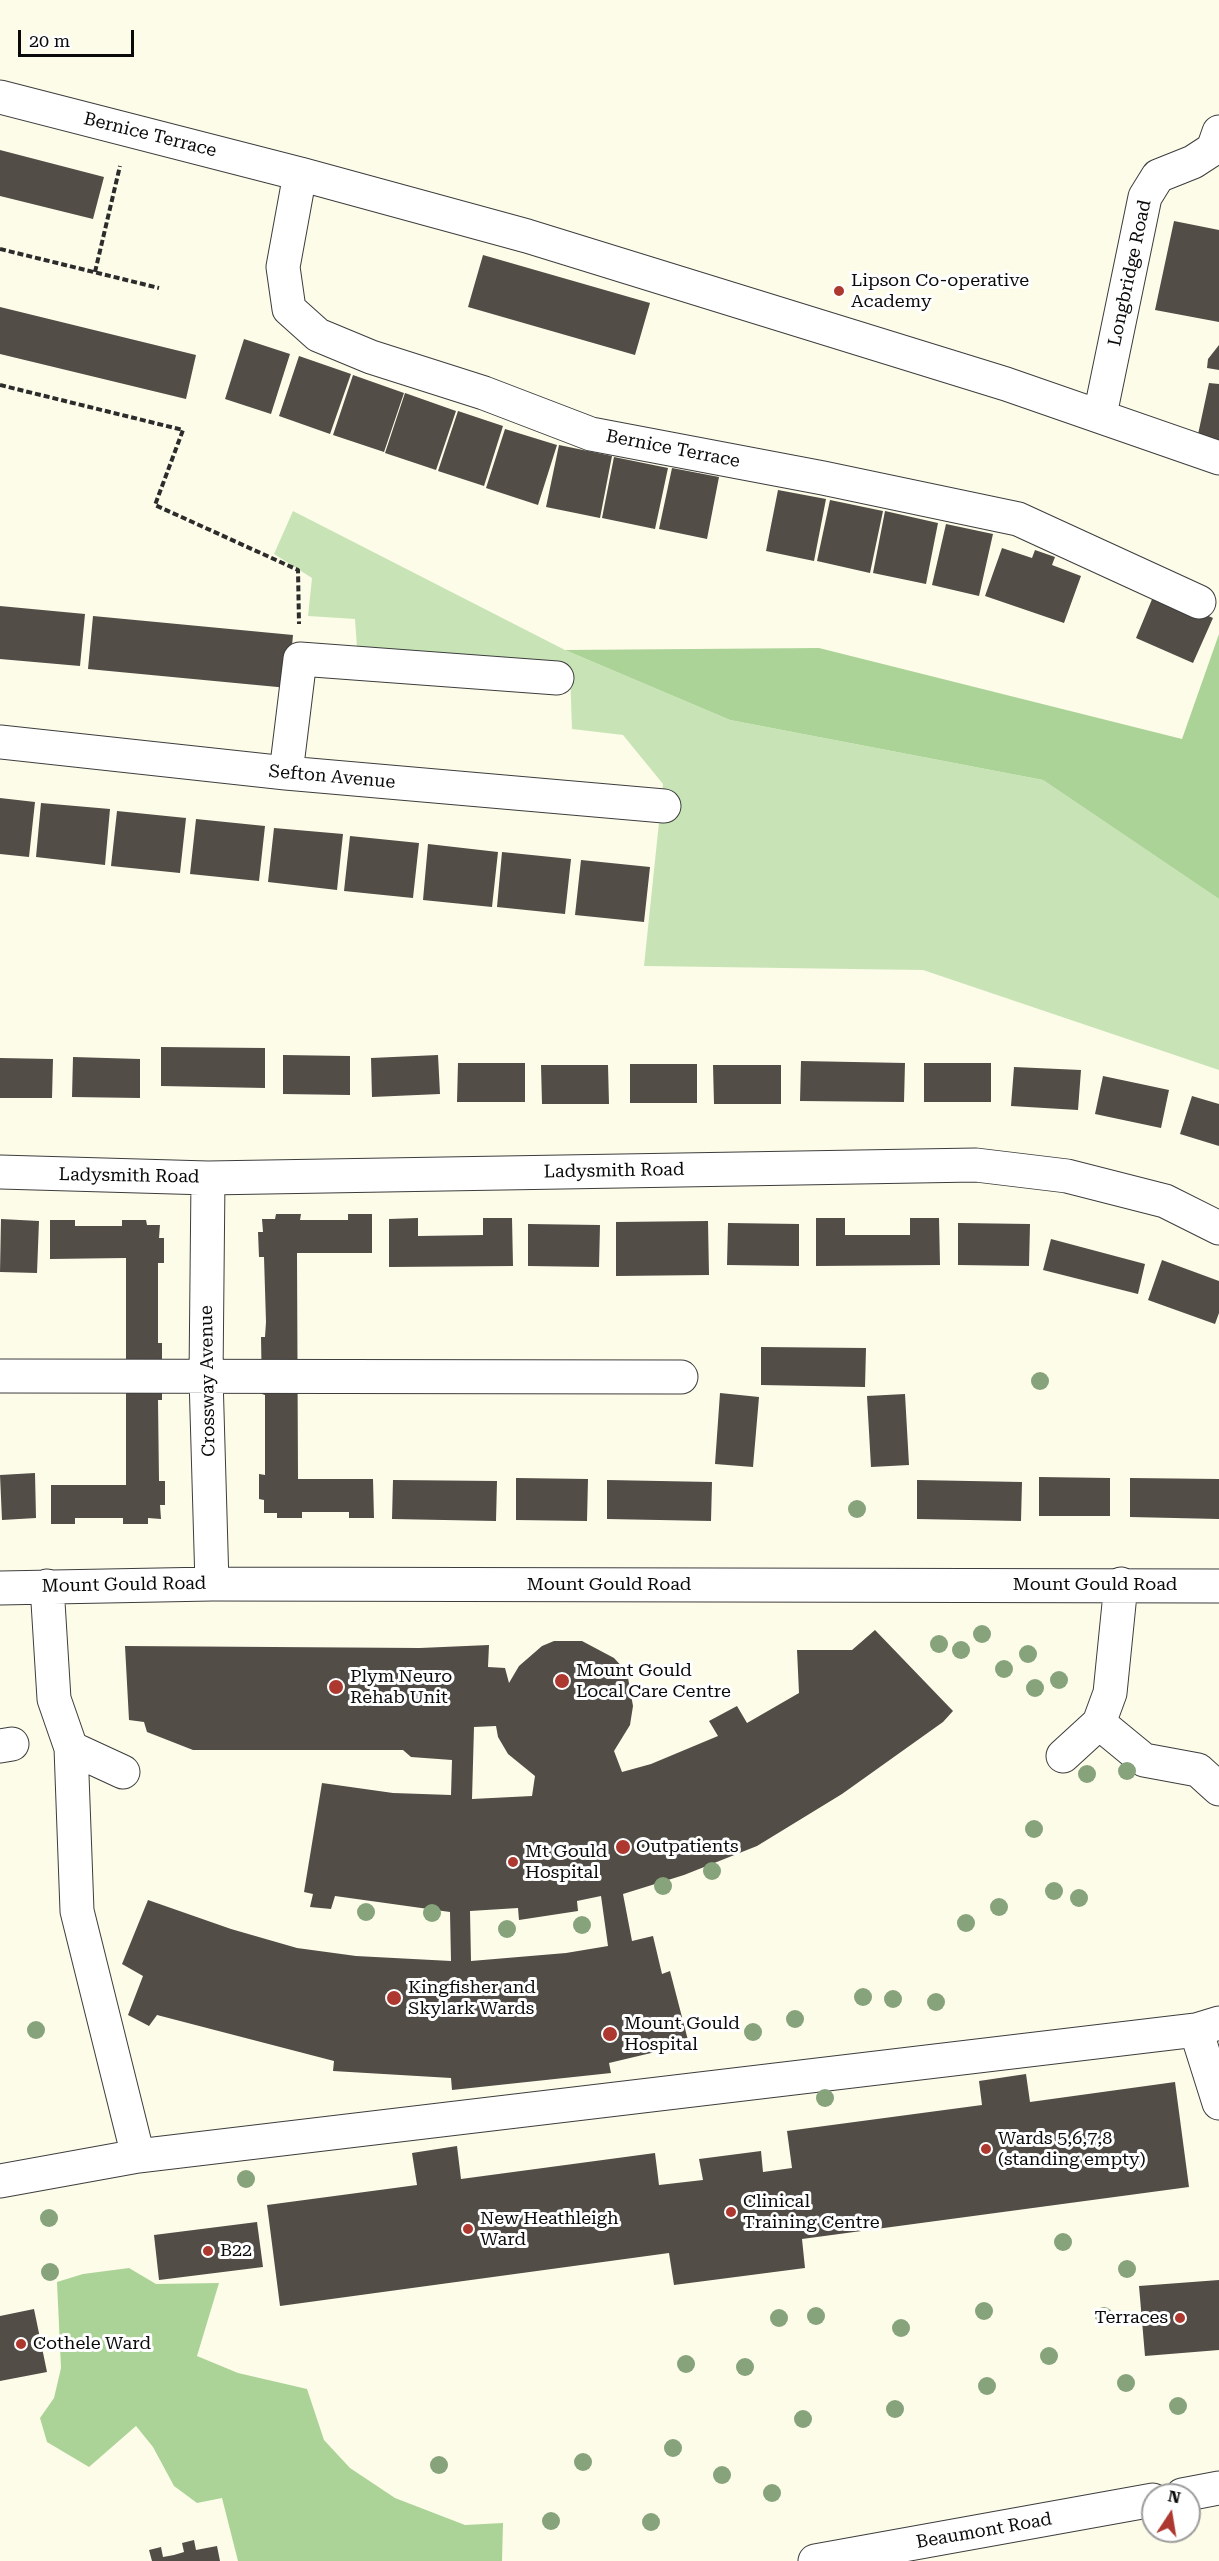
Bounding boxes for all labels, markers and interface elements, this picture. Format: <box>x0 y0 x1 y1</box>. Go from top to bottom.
scale bar <box>21 18 136 56</box>
text: 20 m <box>29 30 70 51</box>
street label: Bernice Terrace <box>81 108 219 162</box>
street label: Longbridge Road <box>1104 198 1156 348</box>
place label: Lipson Co-operative Academy <box>851 270 1029 312</box>
marker: Lipson Co-operative Academy <box>832 284 846 298</box>
street label: Bernice Terrace <box>604 425 742 473</box>
street label: Sefton Avenue <box>268 761 396 793</box>
street label: Ladysmith Road <box>543 1159 685 1183</box>
street label: Ladysmith Road <box>58 1164 200 1188</box>
street label: Crossway Avenue <box>196 1305 220 1457</box>
street label: Mount Gould Road <box>41 1573 207 1597</box>
street label: Mount Gould Road <box>527 1574 691 1596</box>
street label: Mount Gould Road <box>1013 1574 1177 1596</box>
place label: Mount Gould Local Care Centre <box>576 1660 731 1702</box>
place label: Plym Neuro Rehab Unit <box>350 1666 452 1708</box>
marker: Mount Gould Local Care Centre <box>553 1672 571 1690</box>
marker: Plym Neuro Rehab Unit <box>327 1678 345 1696</box>
place label: Outpatients <box>636 1836 739 1858</box>
marker: Outpatients <box>614 1838 632 1856</box>
place label: Mt Gould Hospital <box>525 1841 607 1884</box>
marker: Mt Gould Hospital <box>506 1855 520 1869</box>
place label: Kingfisher and Skylark Wards <box>408 1977 536 2020</box>
marker: Kingfisher and Skylark Wards <box>385 1989 403 2007</box>
place label: Mount Gould Hospital <box>624 2013 740 2056</box>
marker: Mount Gould Hospital <box>601 2025 619 2043</box>
place label: Wards 5,6,7,8 (standing empty) <box>998 2128 1146 2170</box>
marker: Wards 5,6,7,8 (standing empty) <box>979 2142 993 2156</box>
place label: Clinical Training Centre <box>743 2191 880 2234</box>
marker: Clinical Training Centre <box>724 2205 738 2219</box>
place label: New Heathleigh Ward <box>480 2208 619 2250</box>
marker: New Heathleigh Ward <box>461 2222 475 2236</box>
place label: B22 <box>220 2240 252 2262</box>
marker: B22 <box>201 2244 215 2258</box>
place label: Terraces <box>1095 2307 1168 2329</box>
marker: Terraces <box>1173 2311 1187 2325</box>
place label: Cothele Ward <box>33 2333 151 2355</box>
marker: Cothele Ward <box>14 2337 28 2351</box>
north arrow <box>1141 2483 1201 2543</box>
text: N <box>1166 2486 1182 2507</box>
street label: Beaumont Road <box>914 2508 1054 2554</box>

